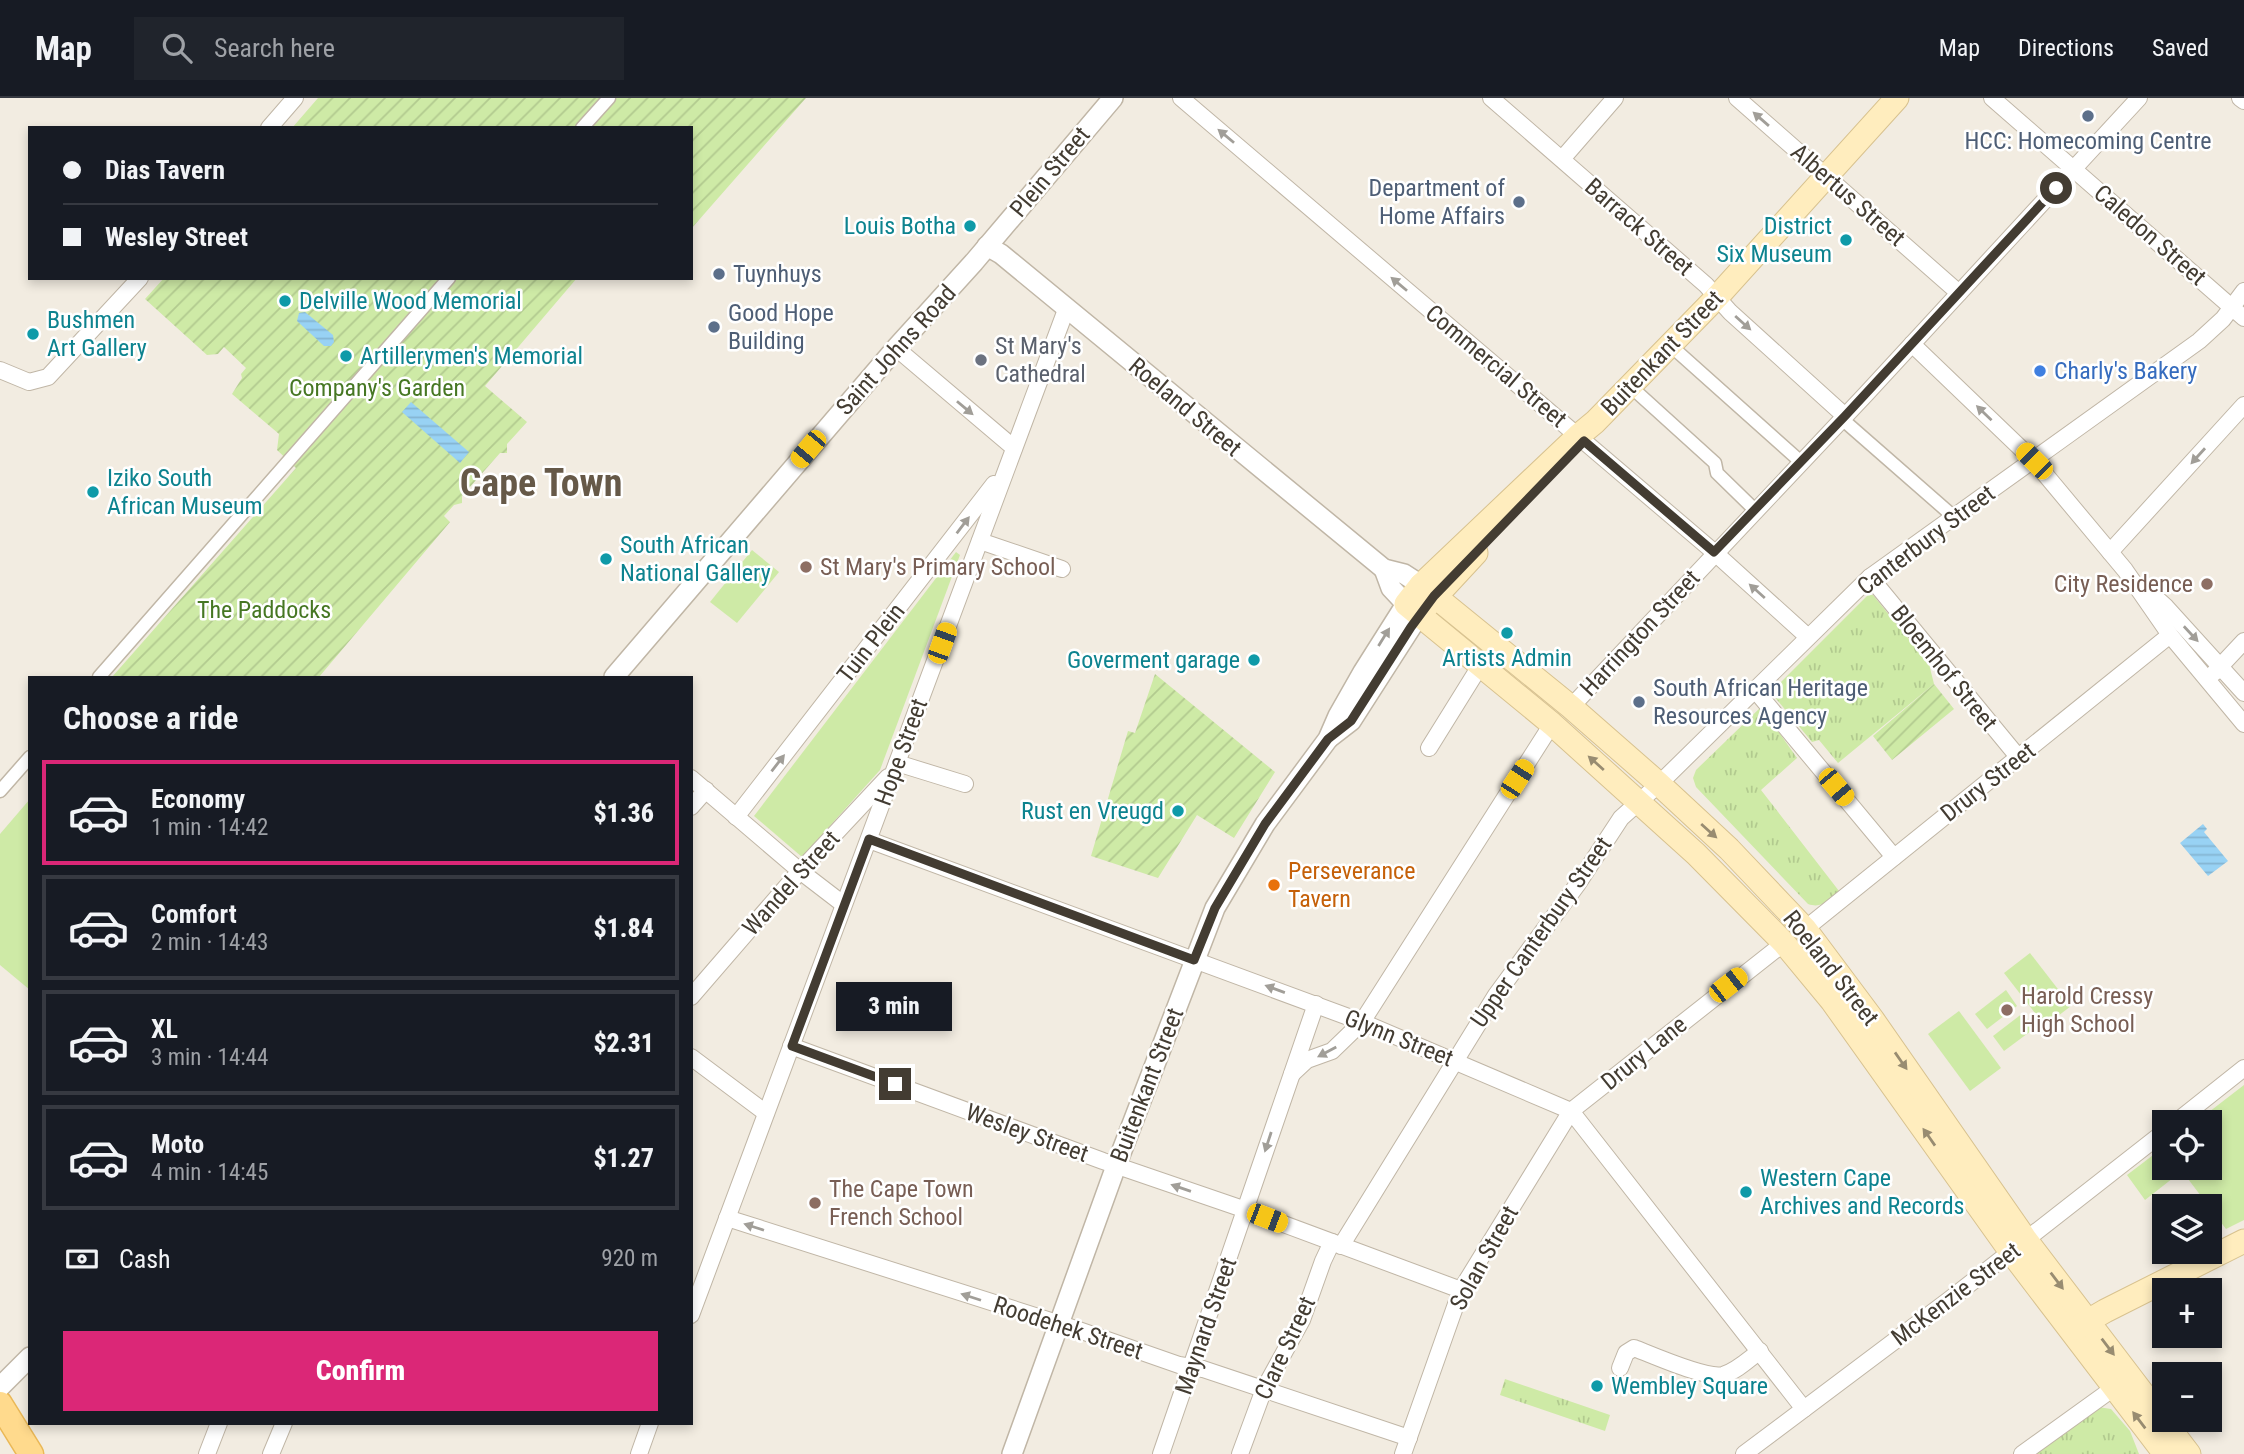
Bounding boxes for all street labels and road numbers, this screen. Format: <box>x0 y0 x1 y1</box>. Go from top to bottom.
street label: Plein Street <box>1004 121 1096 223</box>
street label: Albertus Street <box>1785 138 1911 252</box>
street label: Barrack Street <box>1579 173 1699 281</box>
street label: Caledon Street <box>2088 179 2212 291</box>
street label: Saint Johns Road <box>830 279 962 421</box>
street label: Buitenkant Street <box>1595 285 1729 421</box>
street label: Commercial Street <box>1420 299 1572 433</box>
street label: Roeland Street <box>1123 352 1247 462</box>
street label: Canterbury Street <box>1852 479 2000 601</box>
street label: Harrington Street <box>1574 564 1706 702</box>
street label: Tuin Plein <box>831 598 911 688</box>
street label: Bloemhof Street <box>1885 600 2003 736</box>
street label: Hope Street <box>869 695 933 809</box>
street label: Drury Street <box>1935 737 2041 827</box>
street label: Wandel Street <box>737 825 845 941</box>
street label: Upper Canterbury Street <box>1465 831 1617 1033</box>
street label: Roeland Street <box>1777 905 1885 1031</box>
street label: Buitenkant Street <box>1105 1004 1189 1166</box>
street label: Glynn Street <box>1341 1004 1457 1072</box>
street label: Drury Lane <box>1596 1010 1692 1096</box>
street label: Wesley Street <box>962 1098 1092 1168</box>
street label: Solan Street <box>1444 1201 1524 1315</box>
street label: McKenzie Street <box>1886 1237 2026 1351</box>
street label: Maynard Street <box>1169 1254 1243 1398</box>
street label: Roodehek Street <box>990 1291 1146 1365</box>
street label: Clare Street <box>1249 1292 1321 1404</box>

